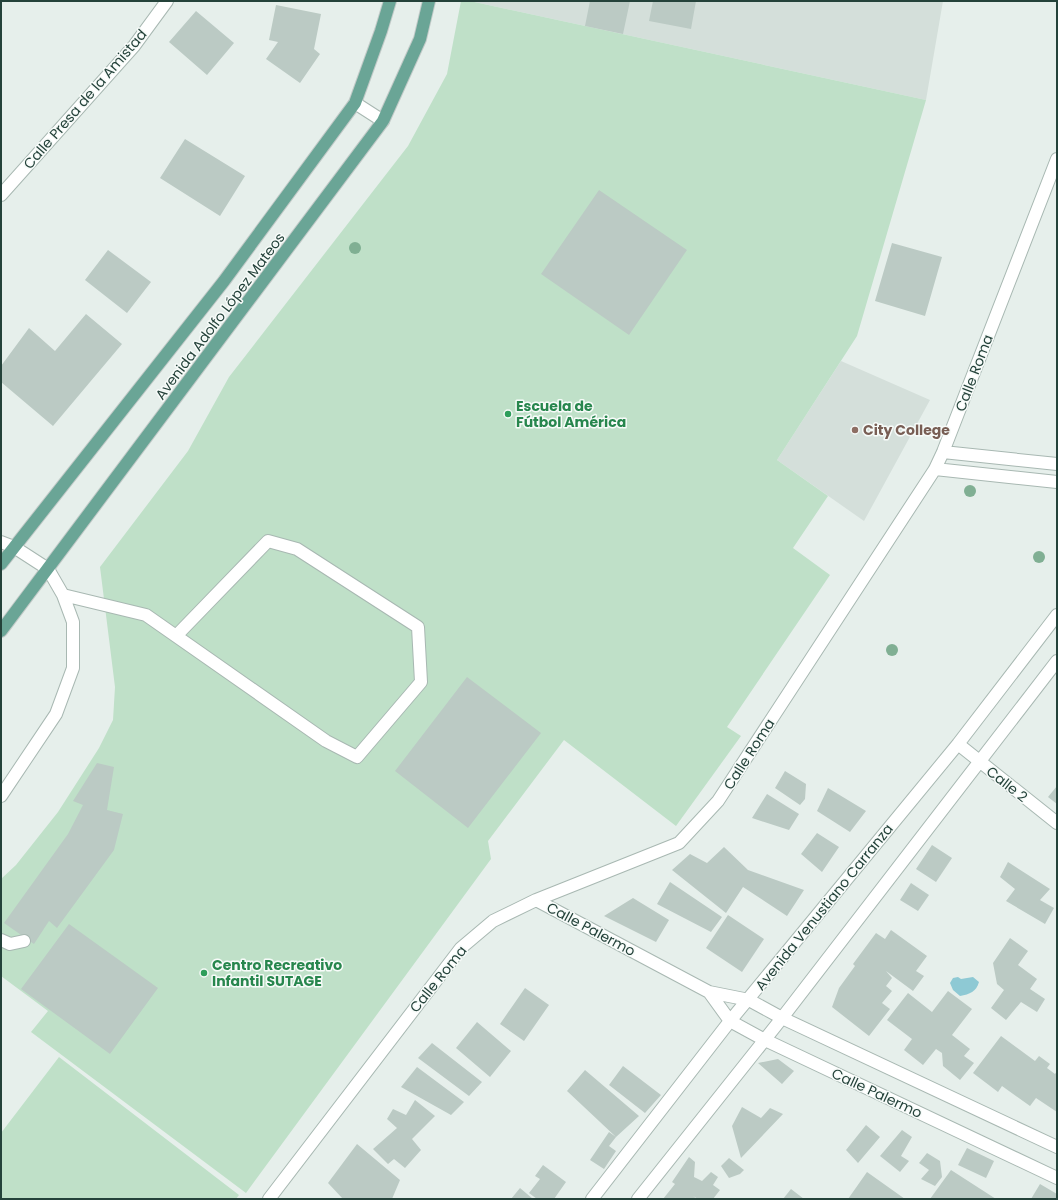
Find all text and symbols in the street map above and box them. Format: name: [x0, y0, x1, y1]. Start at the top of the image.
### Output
street label: Calle Presa de la Amistad: [19, 25, 151, 173]
street label: Avenida Adolfo López Mateos: [150, 228, 290, 404]
street label: Calle Roma: [950, 332, 998, 414]
place label: Escuela de Fútbol América: [516, 396, 626, 432]
marker: Escuela de Fútbol América: [503, 409, 513, 419]
place label: City College: [863, 420, 950, 440]
marker: City College: [850, 425, 860, 435]
street label: Calle Roma: [719, 715, 779, 793]
street label: Calle 2: [982, 761, 1032, 807]
street label: Avenida Venustiano Carranza: [750, 819, 898, 995]
street label: Calle Palermo: [543, 897, 639, 961]
street label: Calle Roma: [405, 941, 471, 1017]
place label: Centro Recreativo Infantil SUTAGE: [212, 955, 342, 991]
marker: Centro Recreativo Infantil SUTAGE: [199, 968, 209, 978]
street label: Calle Palermo: [828, 1063, 926, 1123]

